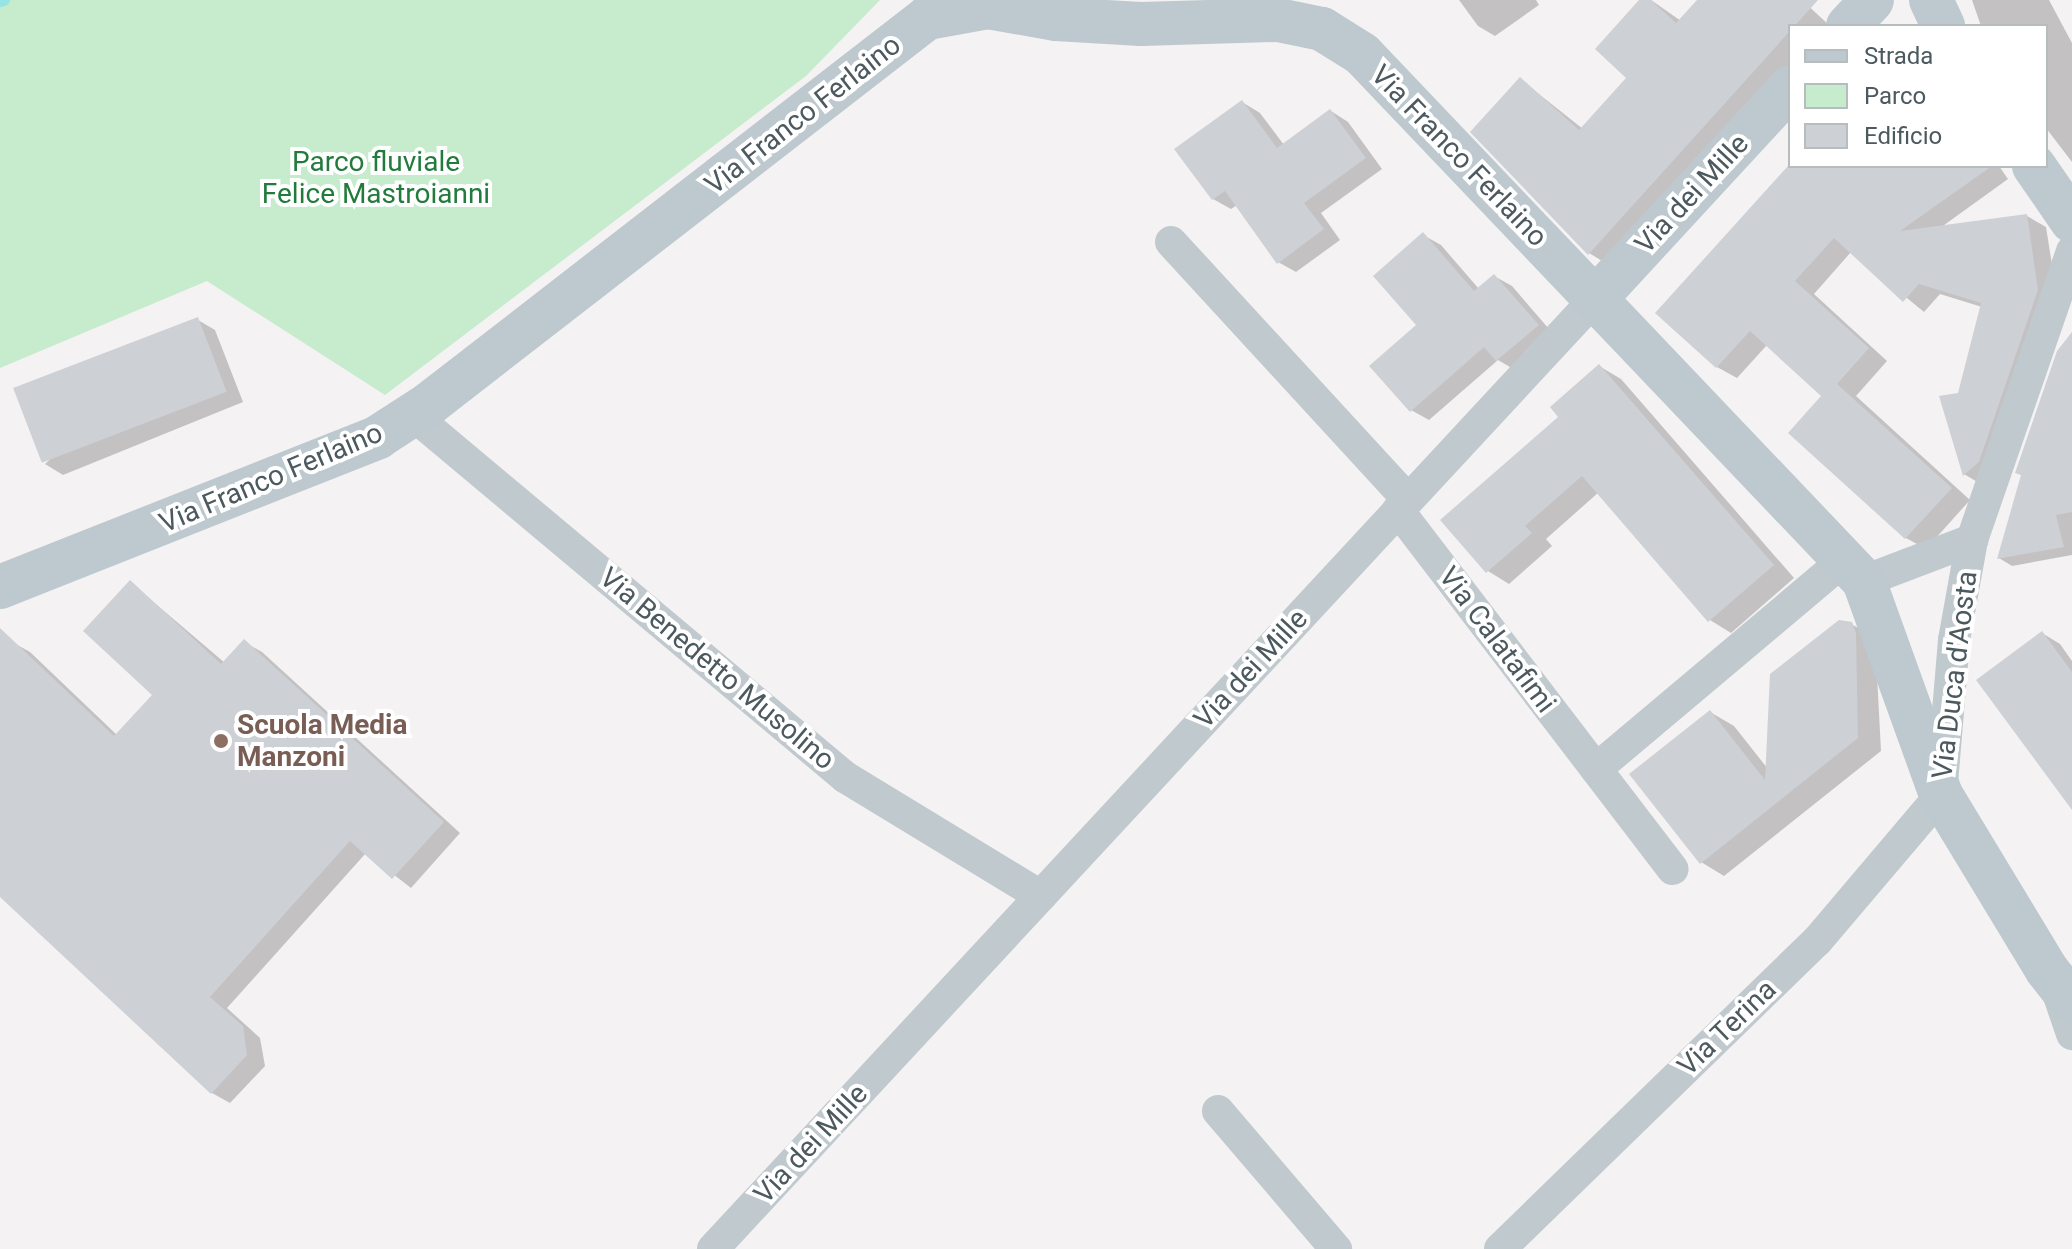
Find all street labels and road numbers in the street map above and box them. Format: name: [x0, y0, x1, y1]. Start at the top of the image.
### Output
street label: Via Franco Ferlaino: [699, 28, 907, 202]
street label: Via Franco Ferlaino: [1364, 58, 1554, 254]
street label: Via dei Mille: [1628, 127, 1756, 261]
street label: Via Franco Ferlaino: [154, 416, 388, 540]
street label: Via Benedetto Musolino: [593, 561, 841, 777]
street label: Via Calatafimi: [1431, 561, 1563, 719]
street label: Via Duca d'Aosta: [1926, 569, 1984, 781]
street label: Via dei Mille: [1187, 602, 1315, 736]
street label: Via Terina: [1671, 973, 1783, 1083]
street label: Via dei Mille: [747, 1077, 875, 1211]

